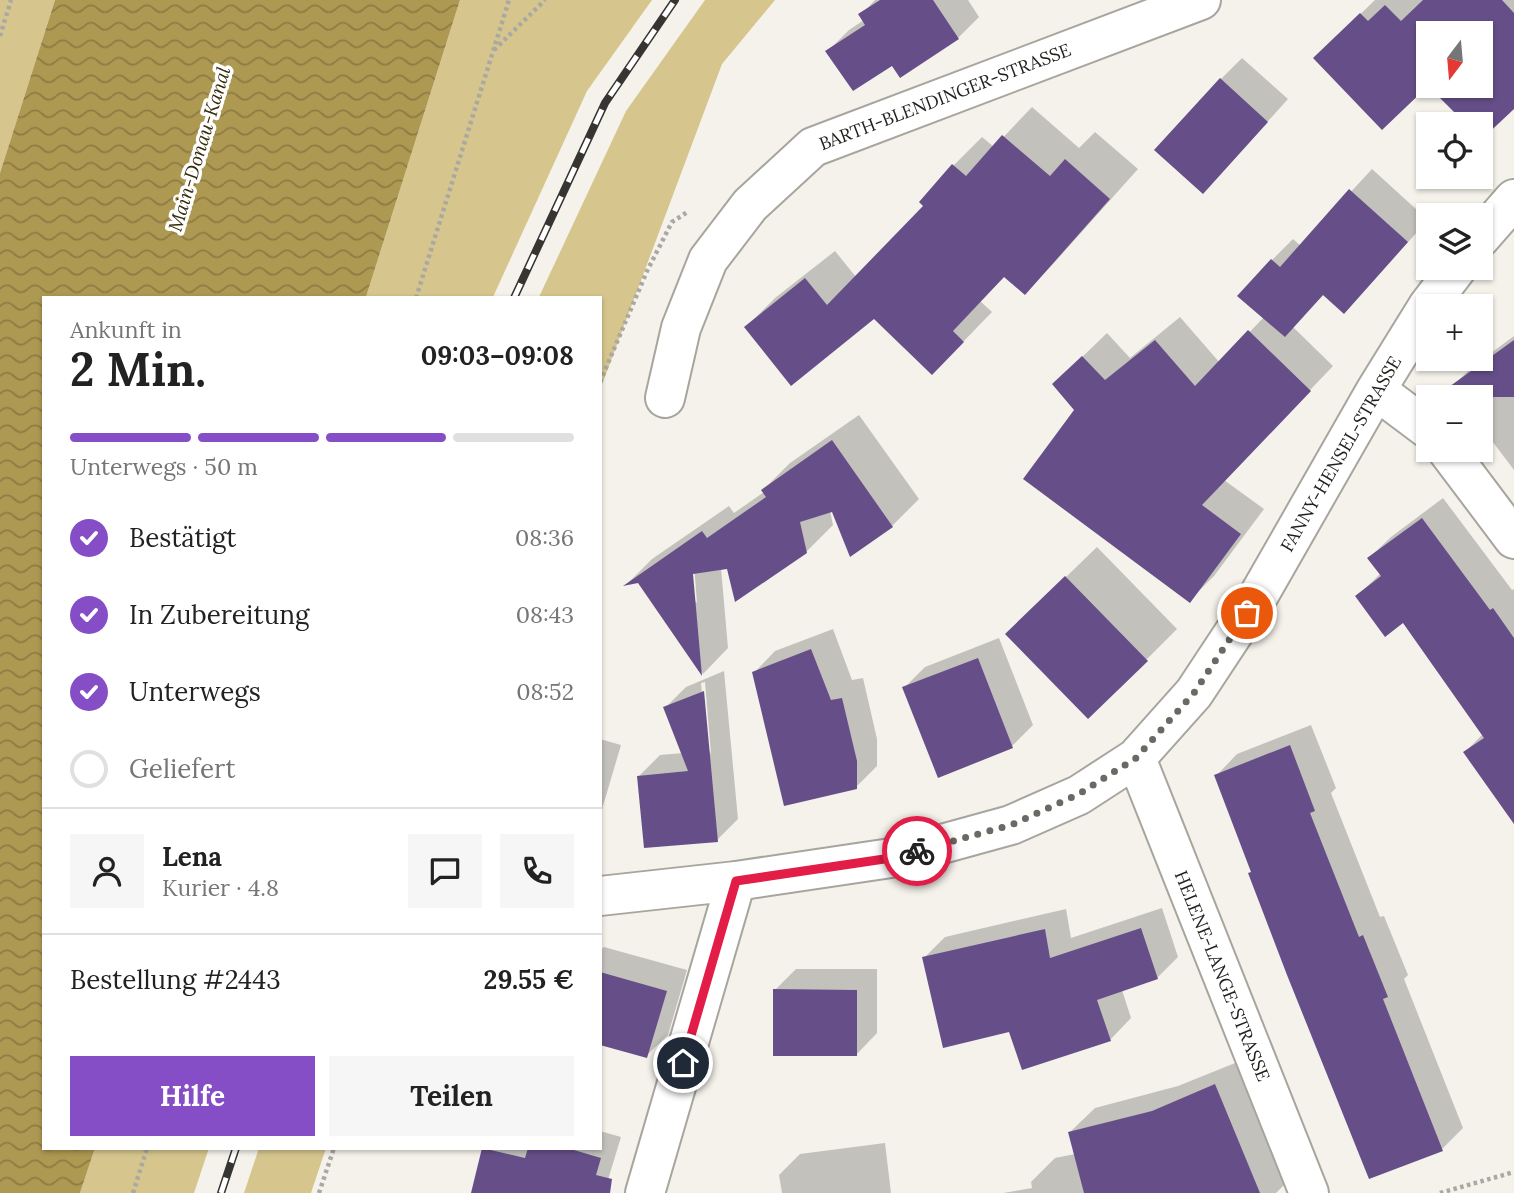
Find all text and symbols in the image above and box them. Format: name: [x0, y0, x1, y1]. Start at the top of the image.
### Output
north arrow: [1416, 21, 1493, 98]
map controls: [1416, 21, 1493, 462]
street label: BARTH-BLENDINGER-STRASSE: [816, 38, 1074, 155]
water label: Main-Donau-Kanal: [163, 63, 236, 234]
button: locate: [1416, 112, 1493, 189]
button: layers: [1416, 203, 1493, 280]
button: +: [1416, 294, 1493, 371]
text: Ankunft in: [70, 315, 182, 344]
text: 09:03–09:08: [421, 339, 574, 372]
text: 2 Min.: [70, 340, 206, 399]
street label: FANNY-HENSEL-STRASSE: [1275, 352, 1406, 556]
button: −: [1416, 385, 1493, 462]
text: Unterwegs · 50 m: [70, 452, 258, 481]
icon: check: [70, 519, 108, 557]
text: Bestätigt: [129, 521, 236, 554]
text: 08:36: [515, 523, 574, 552]
pin: [1217, 583, 1277, 643]
icon: bag: [1228, 594, 1266, 632]
icon: check: [70, 596, 108, 634]
text: In Zubereitung: [129, 598, 309, 631]
text: 08:43: [516, 600, 574, 629]
icon: check: [70, 673, 108, 711]
text: Unterwegs: [129, 675, 261, 708]
text: 08:52: [516, 677, 574, 706]
text: Geliefert: [129, 752, 236, 785]
courier: [882, 816, 952, 886]
icon: bike: [898, 832, 936, 870]
button: person: [70, 834, 144, 908]
button: chat: [408, 834, 482, 908]
button: phone: [500, 834, 574, 908]
text: Lena: [162, 840, 222, 873]
street label: HELENE-LANGE-STRASSE: [1170, 867, 1275, 1085]
text: Kurier · 4.8: [162, 873, 279, 902]
text: Bestellung #2443: [70, 963, 281, 996]
text: 29.55 €: [484, 963, 574, 996]
pin: [653, 1033, 713, 1093]
icon: home: [664, 1044, 702, 1082]
button: Hilfe: [70, 1056, 315, 1136]
button: Teilen: [329, 1056, 574, 1136]

